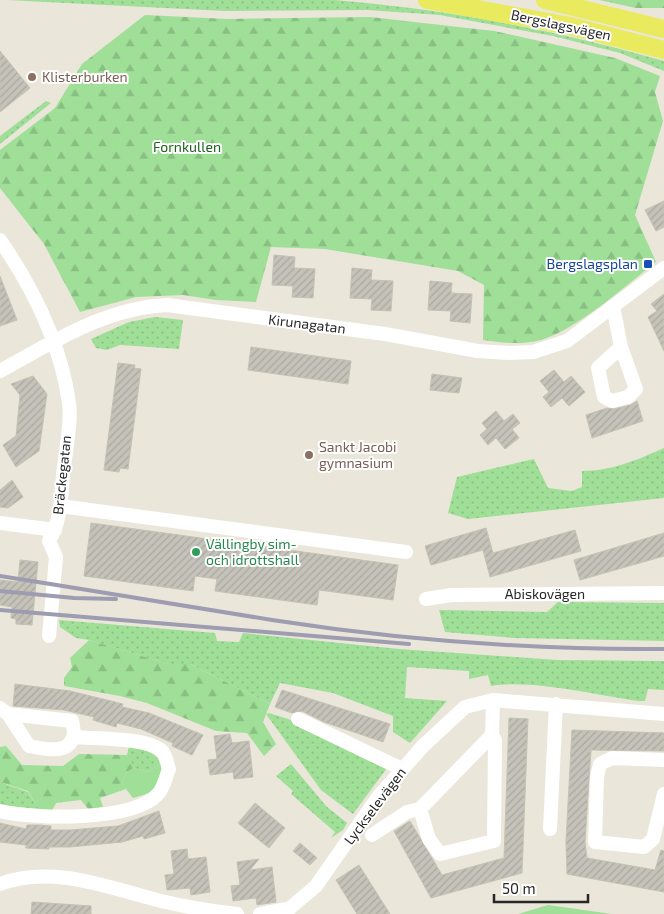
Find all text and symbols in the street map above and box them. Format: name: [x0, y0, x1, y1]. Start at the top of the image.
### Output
street label: Bergslagsvägen: [510, 6, 613, 43]
place label: Klisterburken: [42, 68, 128, 85]
marker: Klisterburken: [26, 71, 38, 83]
park label: Fornkullen: [153, 138, 221, 155]
place label: Bergslagsplan: [546, 255, 638, 272]
marker: Bergslagsplan: [642, 258, 654, 270]
street label: Kirunagatan: [267, 310, 347, 337]
street label: Bräckegatan: [49, 434, 74, 516]
place label: Sankt Jacobi gymnasium: [319, 438, 397, 471]
marker: Sankt Jacobi gymnasium: [303, 449, 315, 461]
place label: Vällingby sim- och idrottshall: [206, 535, 300, 568]
marker: Vällingby sim- och idrottshall: [190, 546, 202, 558]
street label: Abiskovägen: [505, 585, 585, 602]
street label: Lyckselevägen: [340, 764, 409, 848]
scale bar: [494, 872, 588, 904]
text: 50 m: [502, 879, 536, 897]

